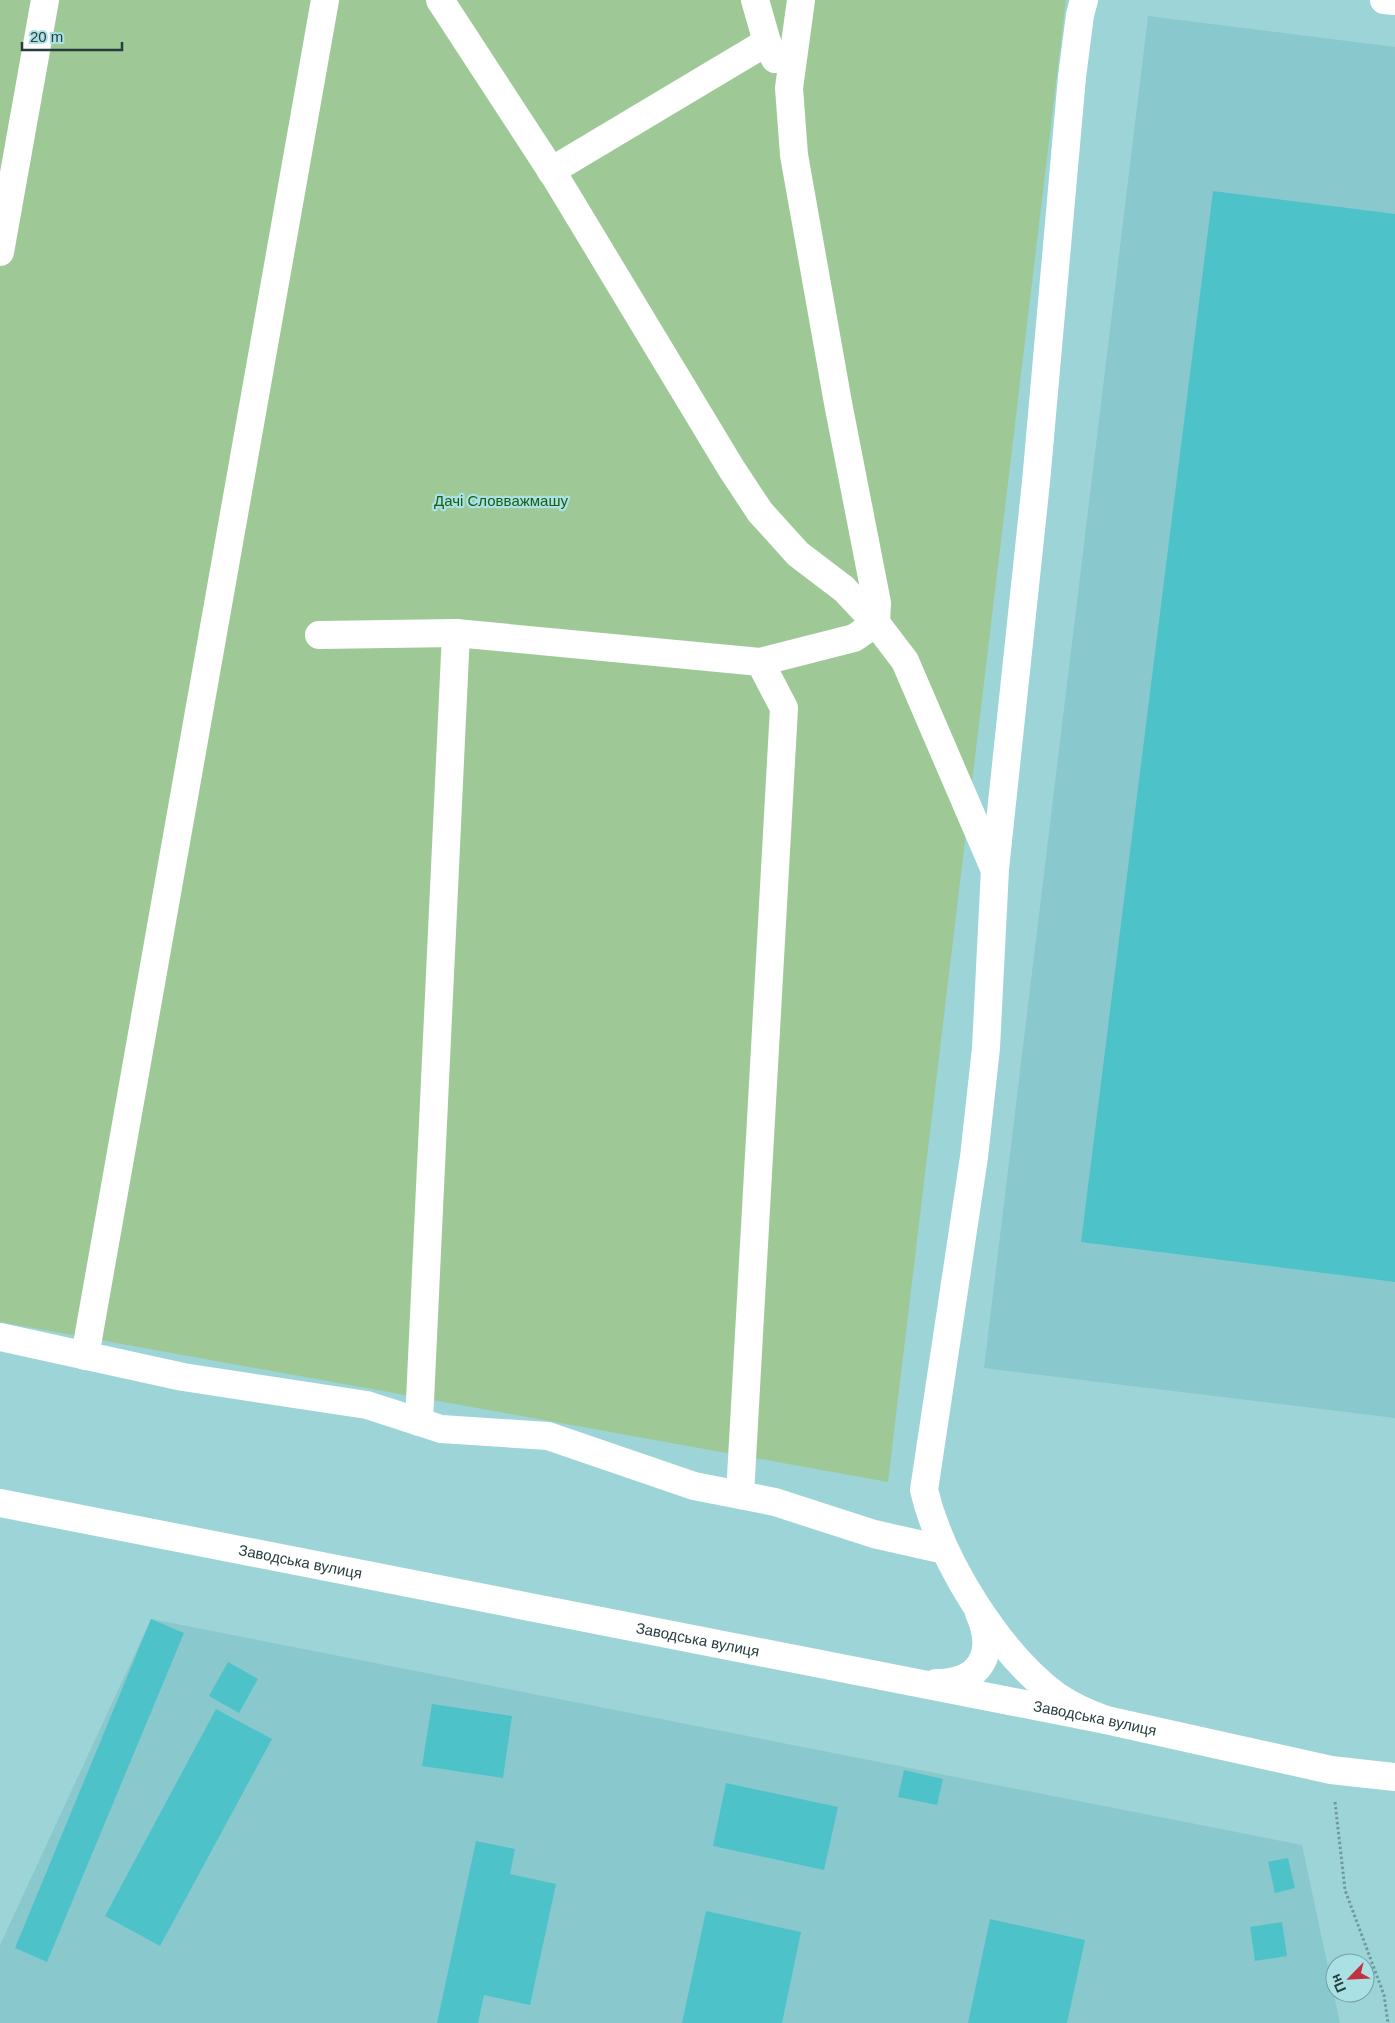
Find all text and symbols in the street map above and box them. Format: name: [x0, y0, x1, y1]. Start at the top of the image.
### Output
scale bar: [22, 20, 122, 52]
text: 20 m: [30, 28, 63, 45]
park label: Дачі Словважмашу: [434, 492, 568, 509]
street label: Заводська вулиця: [237, 1541, 364, 1582]
street label: Заводська вулиця: [635, 1619, 761, 1660]
street label: Заводська вулиця: [1032, 1697, 1158, 1739]
north arrow: [1325, 1953, 1375, 2003]
text: Пн: [1327, 1972, 1349, 1995]

